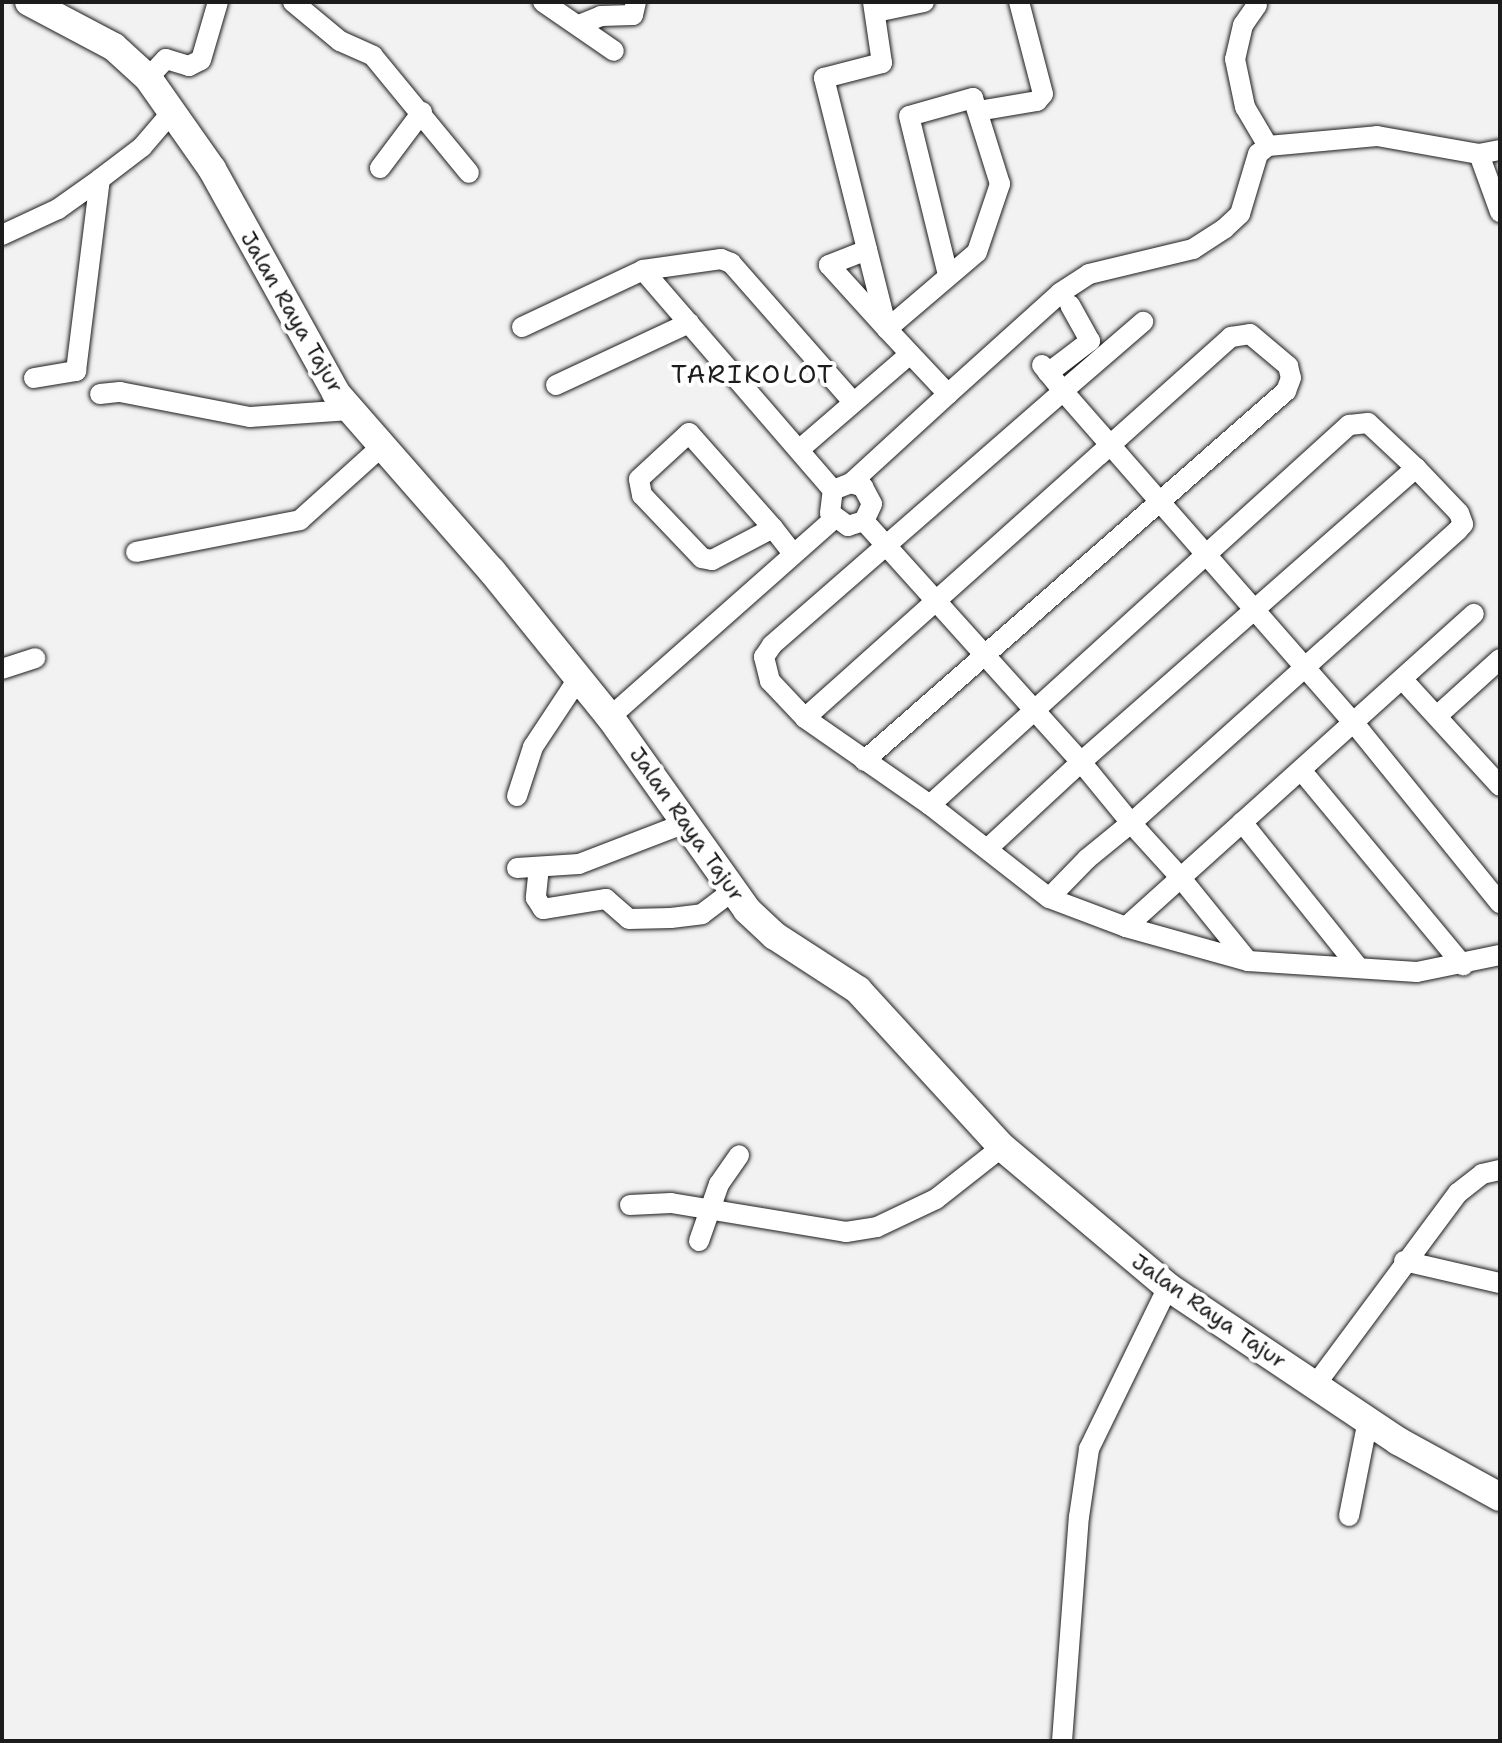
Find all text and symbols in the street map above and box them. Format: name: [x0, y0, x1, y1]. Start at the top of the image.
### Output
street label: Jalan Raya Tajur: [235, 226, 349, 398]
district label: TARIKOLOT: [671, 358, 835, 390]
street label: Jalan Raya Tajur: [624, 742, 750, 906]
street label: Jalan Raya Tajur: [1127, 1248, 1291, 1374]

